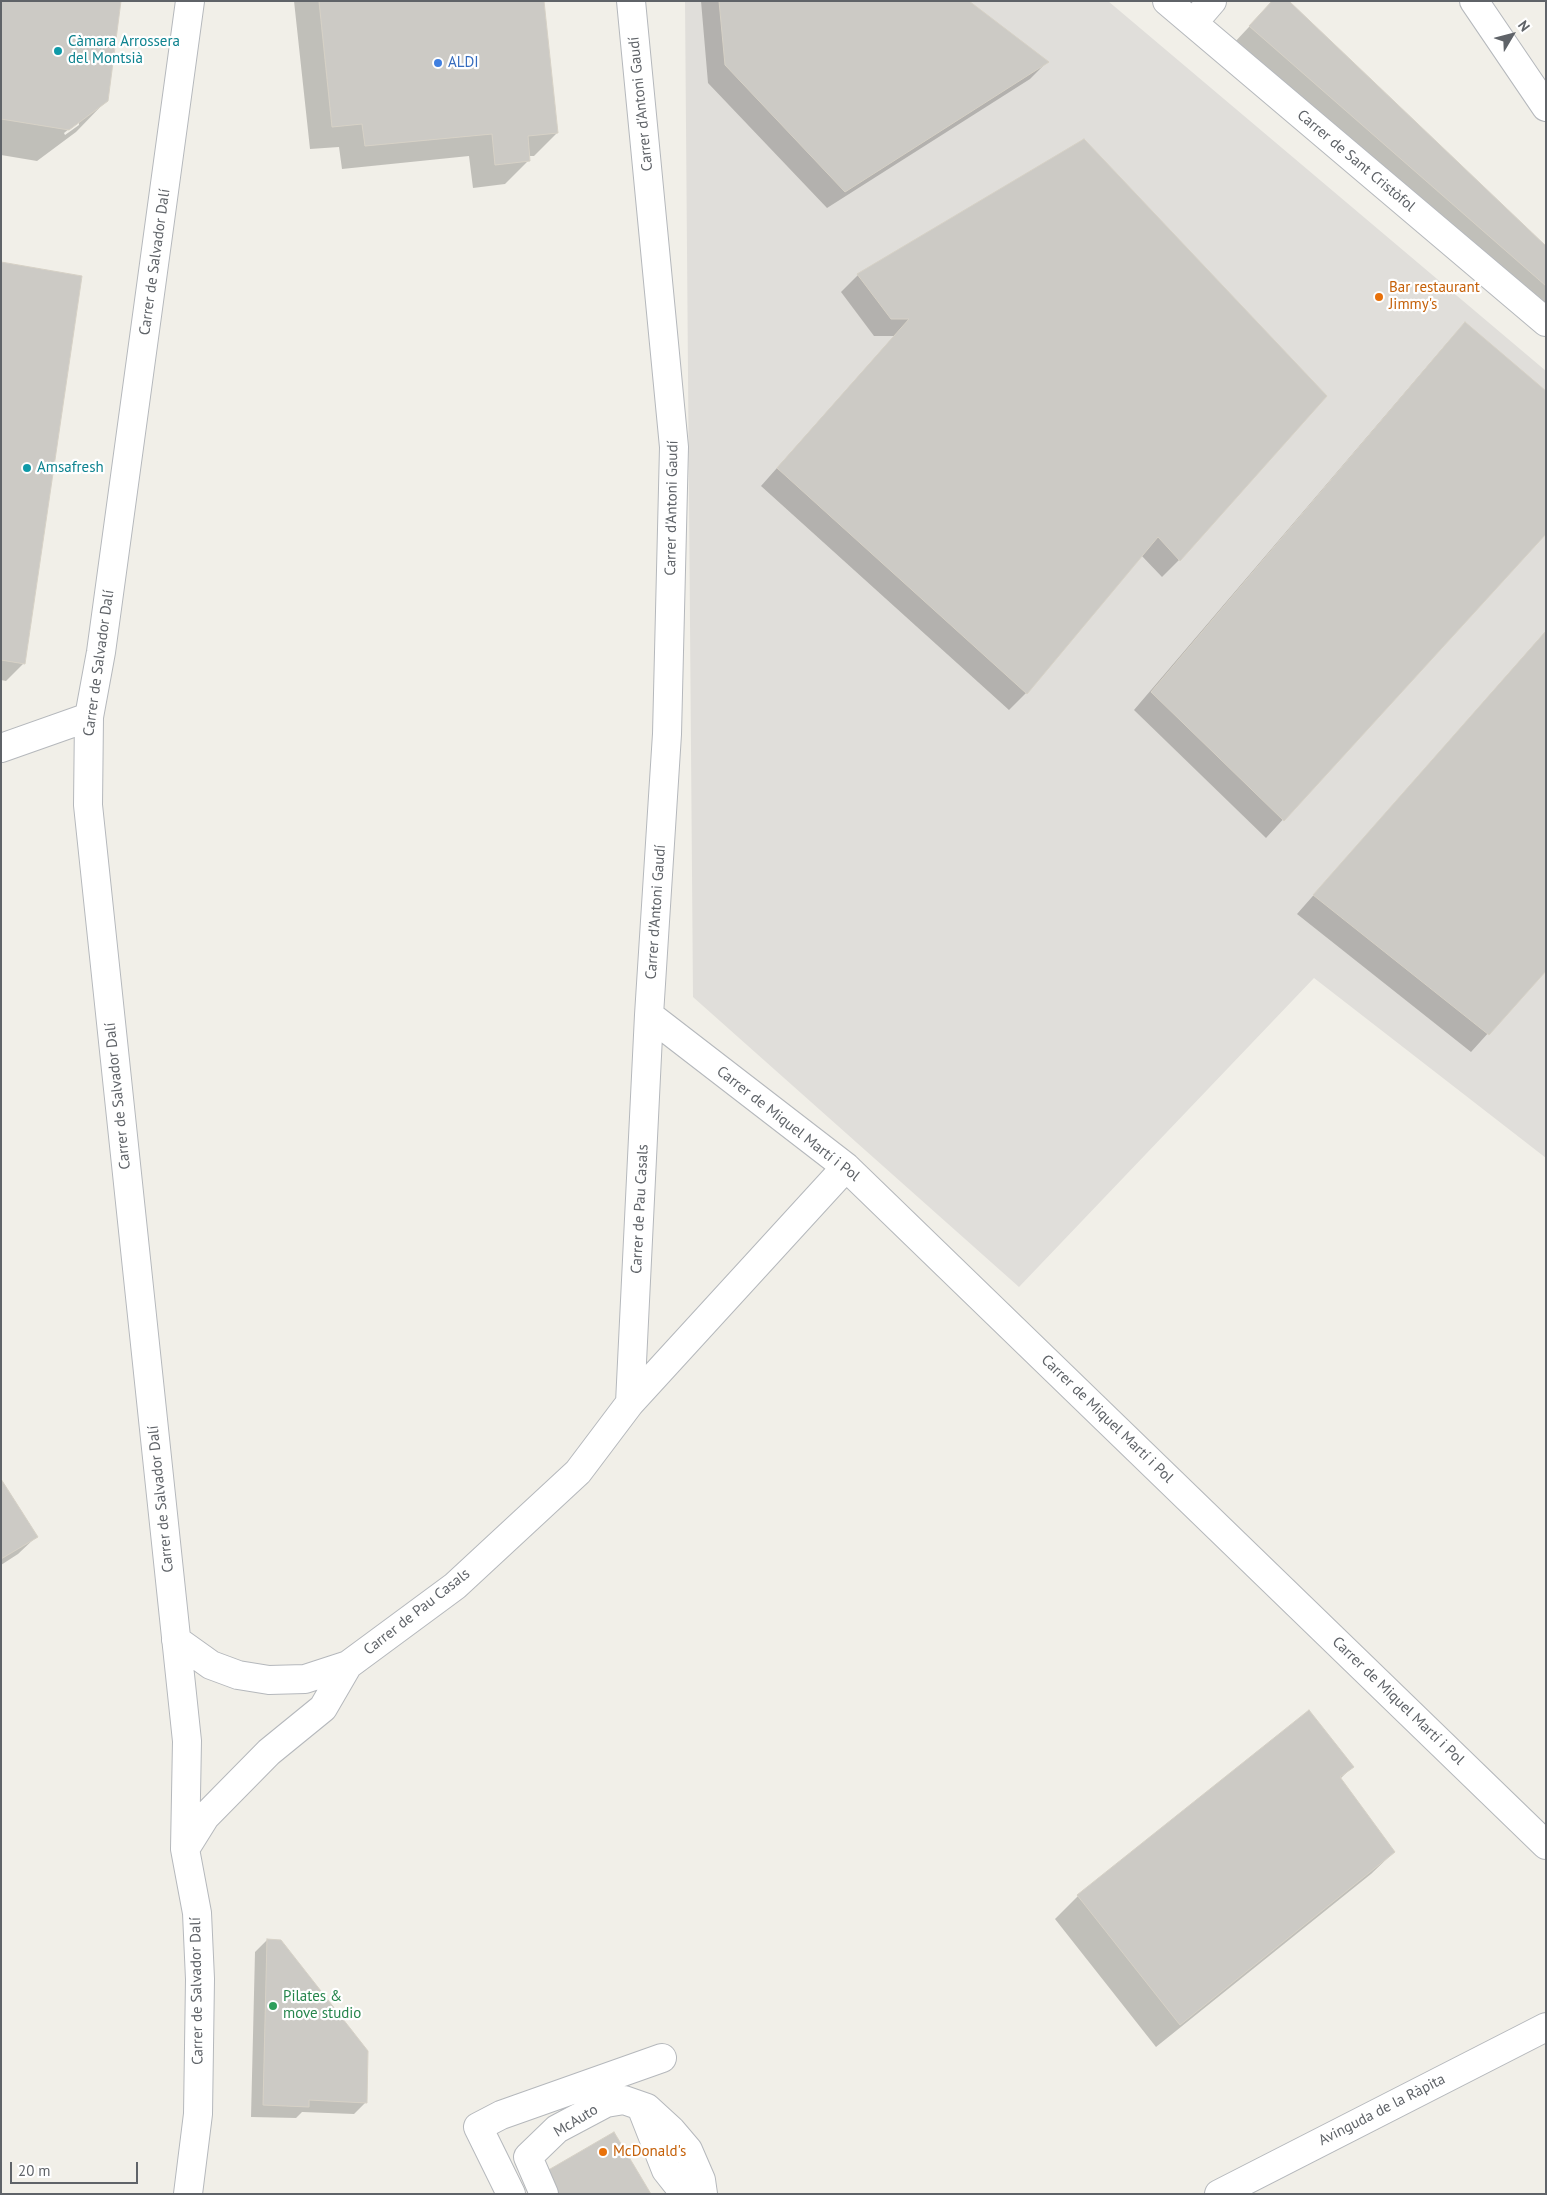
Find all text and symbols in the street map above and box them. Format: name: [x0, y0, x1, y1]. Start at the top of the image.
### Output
north arrow: [1487, 10, 1537, 60]
text: N: [1514, 17, 1534, 35]
place label: Càmara Arrossera del Montsià: [68, 33, 180, 68]
street label: Carrer d'Antoni Gaudí: [625, 36, 657, 172]
marker: Càmara Arrossera del Montsià: [52, 45, 64, 57]
place label: ALDI: [448, 54, 479, 72]
marker: ALDI: [432, 57, 444, 69]
street label: Carrer de Sant Cristòfol: [1293, 106, 1419, 216]
street label: Carrer de Salvador Dalí: [136, 188, 174, 336]
place label: Bar restaurant Jimmy's: [1389, 279, 1480, 314]
marker: Bar restaurant Jimmy's: [1373, 291, 1385, 303]
street label: Carrer d'Antoni Gaudí: [662, 440, 682, 576]
place label: Amsafresh: [37, 459, 104, 477]
marker: Amsafresh: [21, 462, 33, 474]
street label: Carrer de Salvador Dalí: [80, 589, 118, 737]
street label: Carrer d'Antoni Gaudí: [642, 844, 670, 980]
street label: Carrer de Salvador Dalí: [101, 1022, 135, 1170]
street label: Carrer de Miquel Martí i Pol: [713, 1063, 863, 1185]
street label: Carrer de Pau Casals: [628, 1144, 652, 1274]
street label: Carrer de Miquel Martí i Pol: [1037, 1351, 1177, 1487]
street label: Carrer de Salvador Dalí: [144, 1425, 178, 1573]
street label: Carrer de Pau Casals: [360, 1565, 474, 1659]
street label: Carrer de Miquel Martí i Pol: [1328, 1633, 1468, 1769]
street label: Carrer de Salvador Dalí: [187, 1917, 207, 2065]
place label: Pilates & move studio: [283, 1988, 361, 2023]
marker: Pilates & move studio: [267, 2000, 279, 2012]
street label: Avinguda de la Ràpita: [1316, 2070, 1448, 2150]
street label: McAuto: [551, 2101, 601, 2141]
place label: McDonald's: [613, 2143, 686, 2161]
marker: McDonald's: [597, 2146, 609, 2158]
scale bar: [12, 2152, 140, 2184]
text: 20 m: [18, 2161, 51, 2180]

